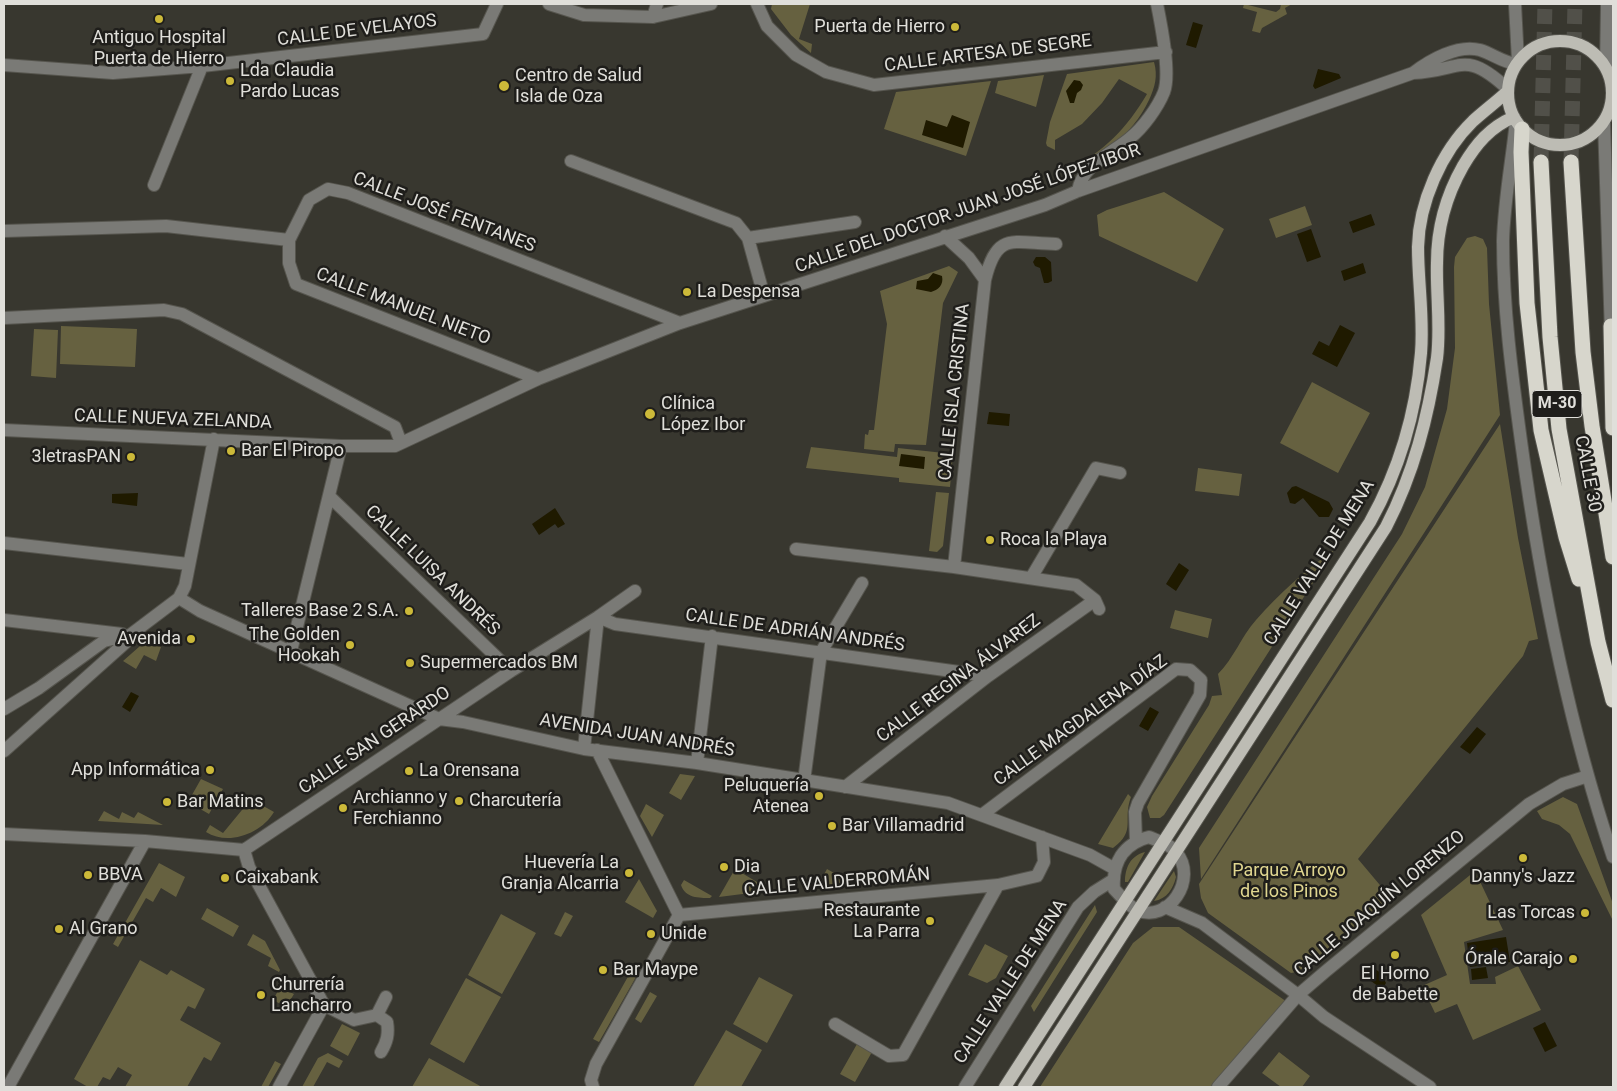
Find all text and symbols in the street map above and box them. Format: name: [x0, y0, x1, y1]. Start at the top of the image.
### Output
street label: CALLE DE VELAYOS: [276, 11, 438, 51]
marker: Antiguo Hospital Puerta de Hierro: [153, 13, 165, 25]
place label: Puerta de Hierro: [814, 16, 945, 38]
marker: Puerta de Hierro: [949, 21, 961, 33]
place label: Antiguo Hospital Puerta de Hierro: [92, 27, 226, 70]
street label: CALLE ARTESA DE SEGRE: [883, 31, 1093, 77]
place label: Lda Claudia Pardo Lucas: [240, 60, 340, 102]
place label: Centro de Salud Isla de Oza: [515, 65, 642, 108]
marker: Lda Claudia Pardo Lucas: [224, 75, 236, 87]
marker: Centro de Salud Isla de Oza: [497, 79, 511, 93]
street label: CALLE DEL DOCTOR JUAN JOSÉ LÓPEZ IBOR: [792, 140, 1144, 278]
street label: CALLE JOSÉ FENTANES: [350, 168, 538, 258]
street label: CALLE MANUEL NIETO: [313, 264, 493, 350]
place label: La Despensa: [697, 281, 800, 303]
marker: La Despensa: [681, 286, 693, 298]
street label: CALLE ISLA CRISTINA: [935, 302, 975, 482]
road number: M-30: [1532, 390, 1582, 418]
place label: Clínica López Ibor: [661, 393, 745, 436]
street label: CALLE NUEVA ZELANDA: [74, 406, 272, 434]
marker: Clínica López Ibor: [643, 407, 657, 421]
street label: CALLE 30: [1569, 434, 1605, 514]
place label: Bar El Piropo: [241, 440, 344, 462]
marker: Bar El Piropo: [225, 445, 237, 457]
place label: 3letrasPAN: [32, 446, 121, 468]
marker: 3letrasPAN: [125, 451, 137, 463]
street label: CALLE VALLE DE MENA: [1260, 476, 1380, 650]
street label: CALLE LUISA ANDRÉS: [360, 501, 504, 641]
place label: Roca la Playa: [1000, 529, 1107, 551]
marker: Roca la Playa: [984, 534, 996, 546]
place label: Talleres Base 2 S.A.: [241, 600, 399, 622]
marker: Talleres Base 2 S.A.: [403, 605, 415, 617]
street label: CALLE DE ADRIÁN ANDRÉS: [684, 605, 906, 657]
street label: CALLE REGINA ÁLVAREZ: [873, 610, 1045, 748]
place label: The Golden Hookah: [249, 624, 340, 666]
place label: Avenida: [117, 628, 181, 650]
marker: Avenida: [185, 633, 197, 645]
marker: The Golden Hookah: [344, 639, 356, 651]
street label: CALLE MAGDALENA DÍAZ: [990, 651, 1172, 791]
place label: Supermercados BM: [420, 652, 578, 674]
marker: Supermercados BM: [404, 657, 416, 669]
street label: CALLE SAN GERARDO: [295, 682, 455, 800]
street label: AVENIDA JUAN ANDRÉS: [538, 710, 736, 762]
place label: App Informática: [71, 759, 200, 781]
place label: La Orensana: [419, 760, 520, 782]
marker: App Informática: [204, 764, 216, 776]
marker: La Orensana: [403, 765, 415, 777]
place label: Peluquería Atenea: [724, 775, 809, 818]
place label: Archianno y Ferchianno: [353, 787, 447, 830]
place label: Charcutería: [469, 790, 561, 812]
marker: Peluquería Atenea: [813, 790, 825, 802]
place label: Bar Matins: [177, 791, 264, 813]
marker: Charcutería: [453, 795, 465, 807]
marker: Bar Matins: [161, 796, 173, 808]
marker: Archianno y Ferchianno: [337, 802, 349, 814]
place label: Bar Villamadrid: [842, 815, 964, 837]
marker: Bar Villamadrid: [826, 820, 838, 832]
street label: CALLE JOAQUÍN LORENZO: [1290, 826, 1470, 982]
place label: Huevería La Granja Alcarria: [501, 852, 619, 894]
marker: Danny's Jazz: [1517, 852, 1529, 864]
place label: Dia: [734, 856, 760, 878]
park label: Parque Arroyo de los Pinos: [1232, 860, 1346, 902]
marker: Dia: [718, 861, 730, 873]
place label: BBVA: [98, 864, 143, 886]
street label: CALLE VALDERROMÁN: [743, 864, 931, 902]
place label: Danny's Jazz: [1471, 866, 1575, 888]
place label: Caixabank: [235, 867, 319, 889]
marker: Huevería La Granja Alcarria: [623, 867, 635, 879]
marker: BBVA: [82, 869, 94, 881]
marker: Caixabank: [219, 872, 231, 884]
street label: CALLE VALLE DE MENA: [950, 896, 1072, 1068]
place label: Restaurante La Parra: [824, 900, 920, 942]
place label: Las Torcas: [1487, 902, 1575, 924]
marker: Las Torcas: [1579, 907, 1591, 919]
marker: Restaurante La Parra: [924, 915, 936, 927]
place label: Al Grano: [69, 918, 138, 940]
marker: Al Grano: [53, 923, 65, 935]
place label: Unide: [661, 923, 707, 945]
marker: Unide: [645, 928, 657, 940]
place label: Órale Carajo: [1465, 948, 1563, 970]
marker: El Horno de Babette: [1389, 949, 1401, 961]
marker: Órale Carajo: [1567, 953, 1579, 965]
place label: Bar Maype: [613, 959, 698, 981]
place label: El Horno de Babette: [1352, 963, 1438, 1006]
marker: Bar Maype: [597, 964, 609, 976]
place label: Churrería Lancharro: [271, 974, 352, 1016]
marker: Churrería Lancharro: [255, 989, 267, 1001]

